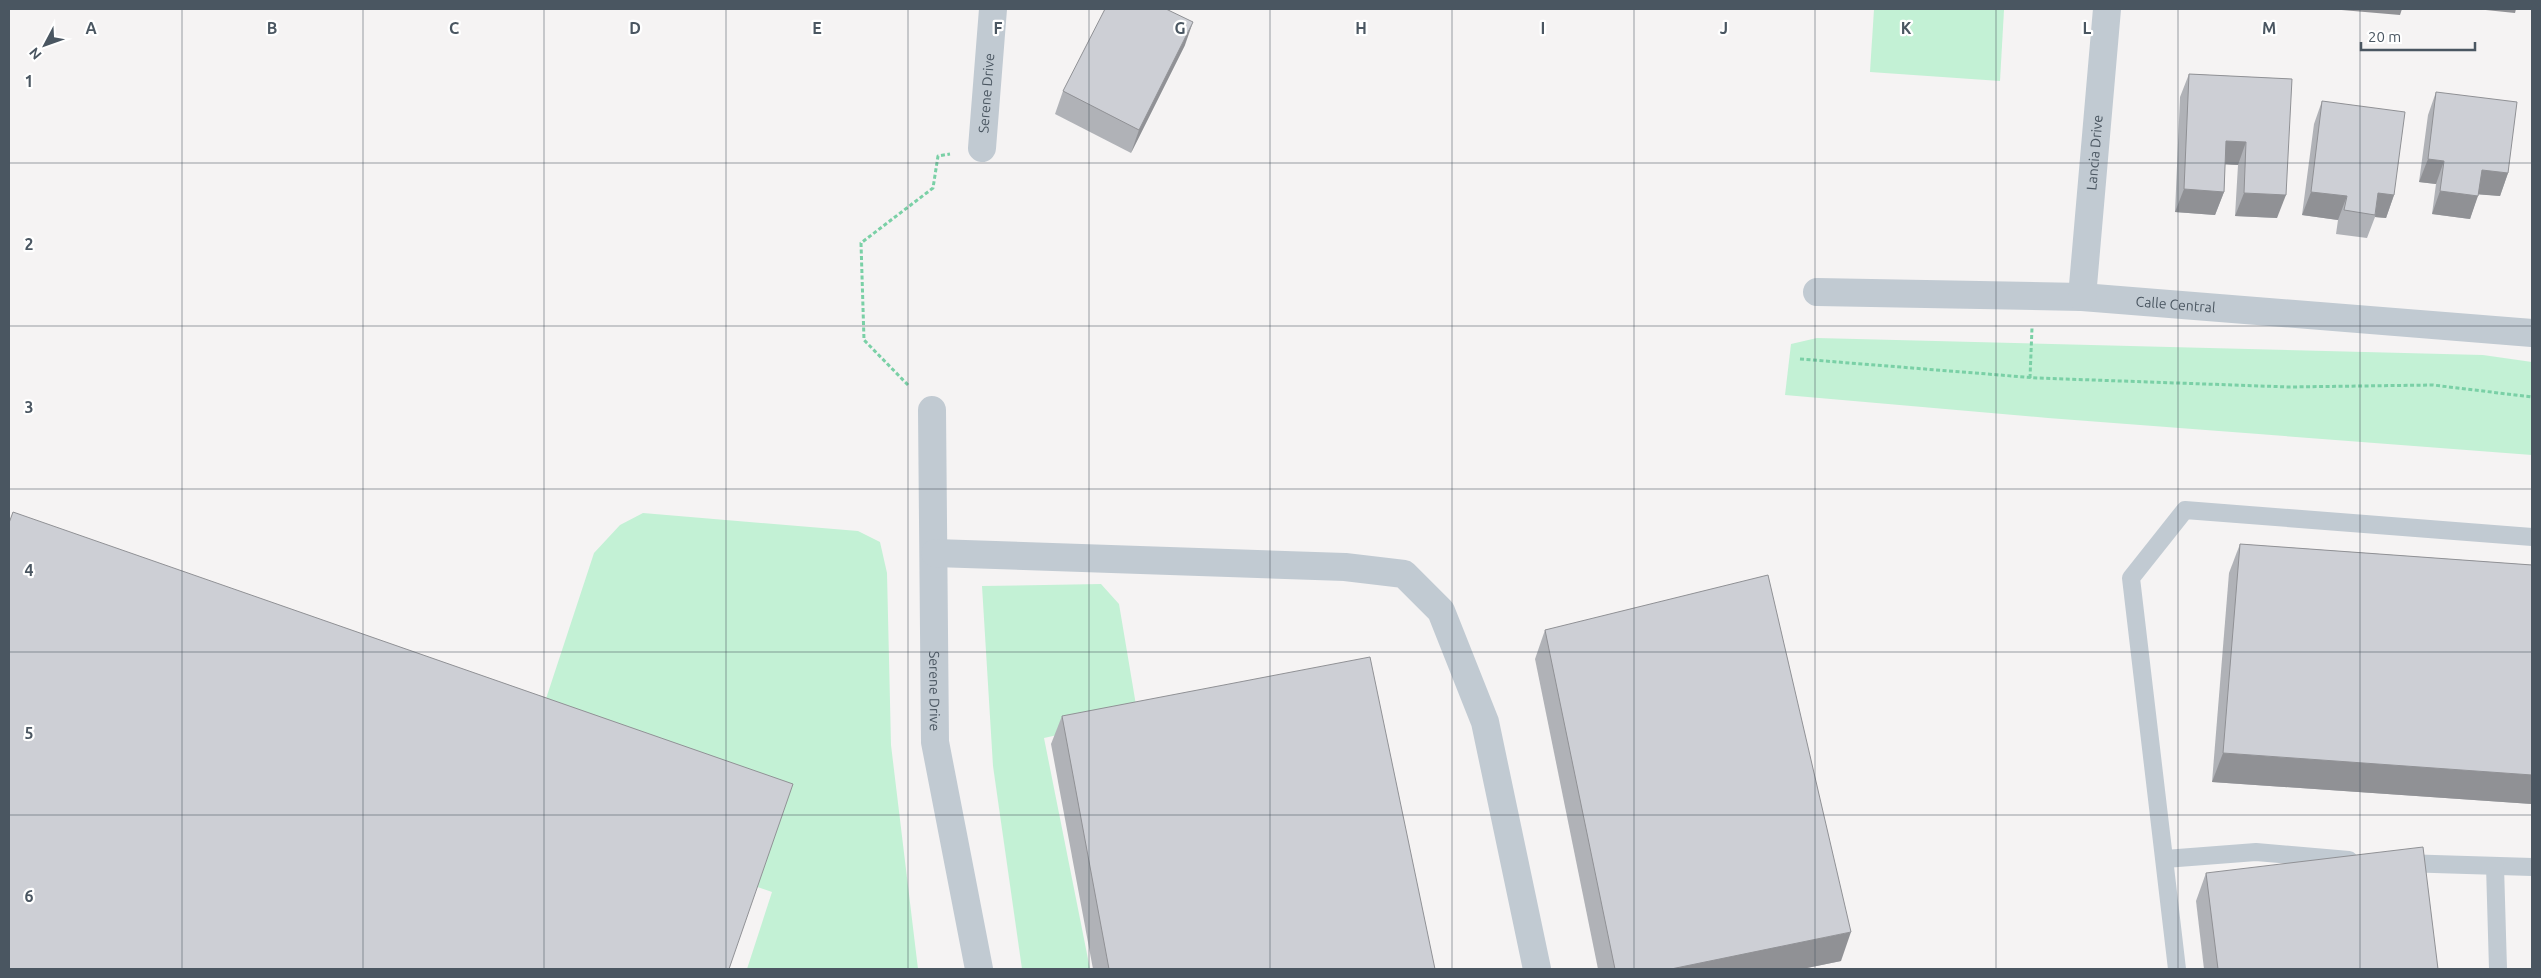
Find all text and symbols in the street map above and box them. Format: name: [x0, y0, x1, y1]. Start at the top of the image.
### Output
text: A: [85, 19, 97, 37]
text: B: [267, 19, 277, 37]
text: C: [449, 19, 459, 37]
text: D: [629, 19, 641, 37]
text: E: [812, 19, 822, 37]
text: F: [994, 19, 1003, 37]
text: G: [1174, 19, 1186, 37]
text: H: [1355, 19, 1367, 37]
text: I: [1541, 19, 1545, 37]
text: J: [1720, 19, 1728, 37]
text: K: [1901, 19, 1912, 37]
text: L: [2083, 19, 2092, 37]
text: M: [2262, 19, 2276, 37]
north arrow: [20, 20, 70, 70]
scale bar: [2361, 20, 2475, 52]
text: 20 m: [2368, 28, 2401, 45]
text: N: [26, 44, 45, 63]
street label: Serene Drive: [975, 53, 997, 134]
text: 1: [24, 72, 34, 90]
street label: Lancia Drive: [2083, 114, 2106, 191]
text: 2: [24, 235, 34, 253]
street label: Calle Central: [2135, 293, 2217, 316]
text: 3: [24, 398, 34, 416]
text: 4: [24, 561, 34, 579]
street label: Serene Drive: [926, 651, 943, 731]
text: 5: [24, 724, 34, 742]
text: 6: [24, 887, 34, 905]

